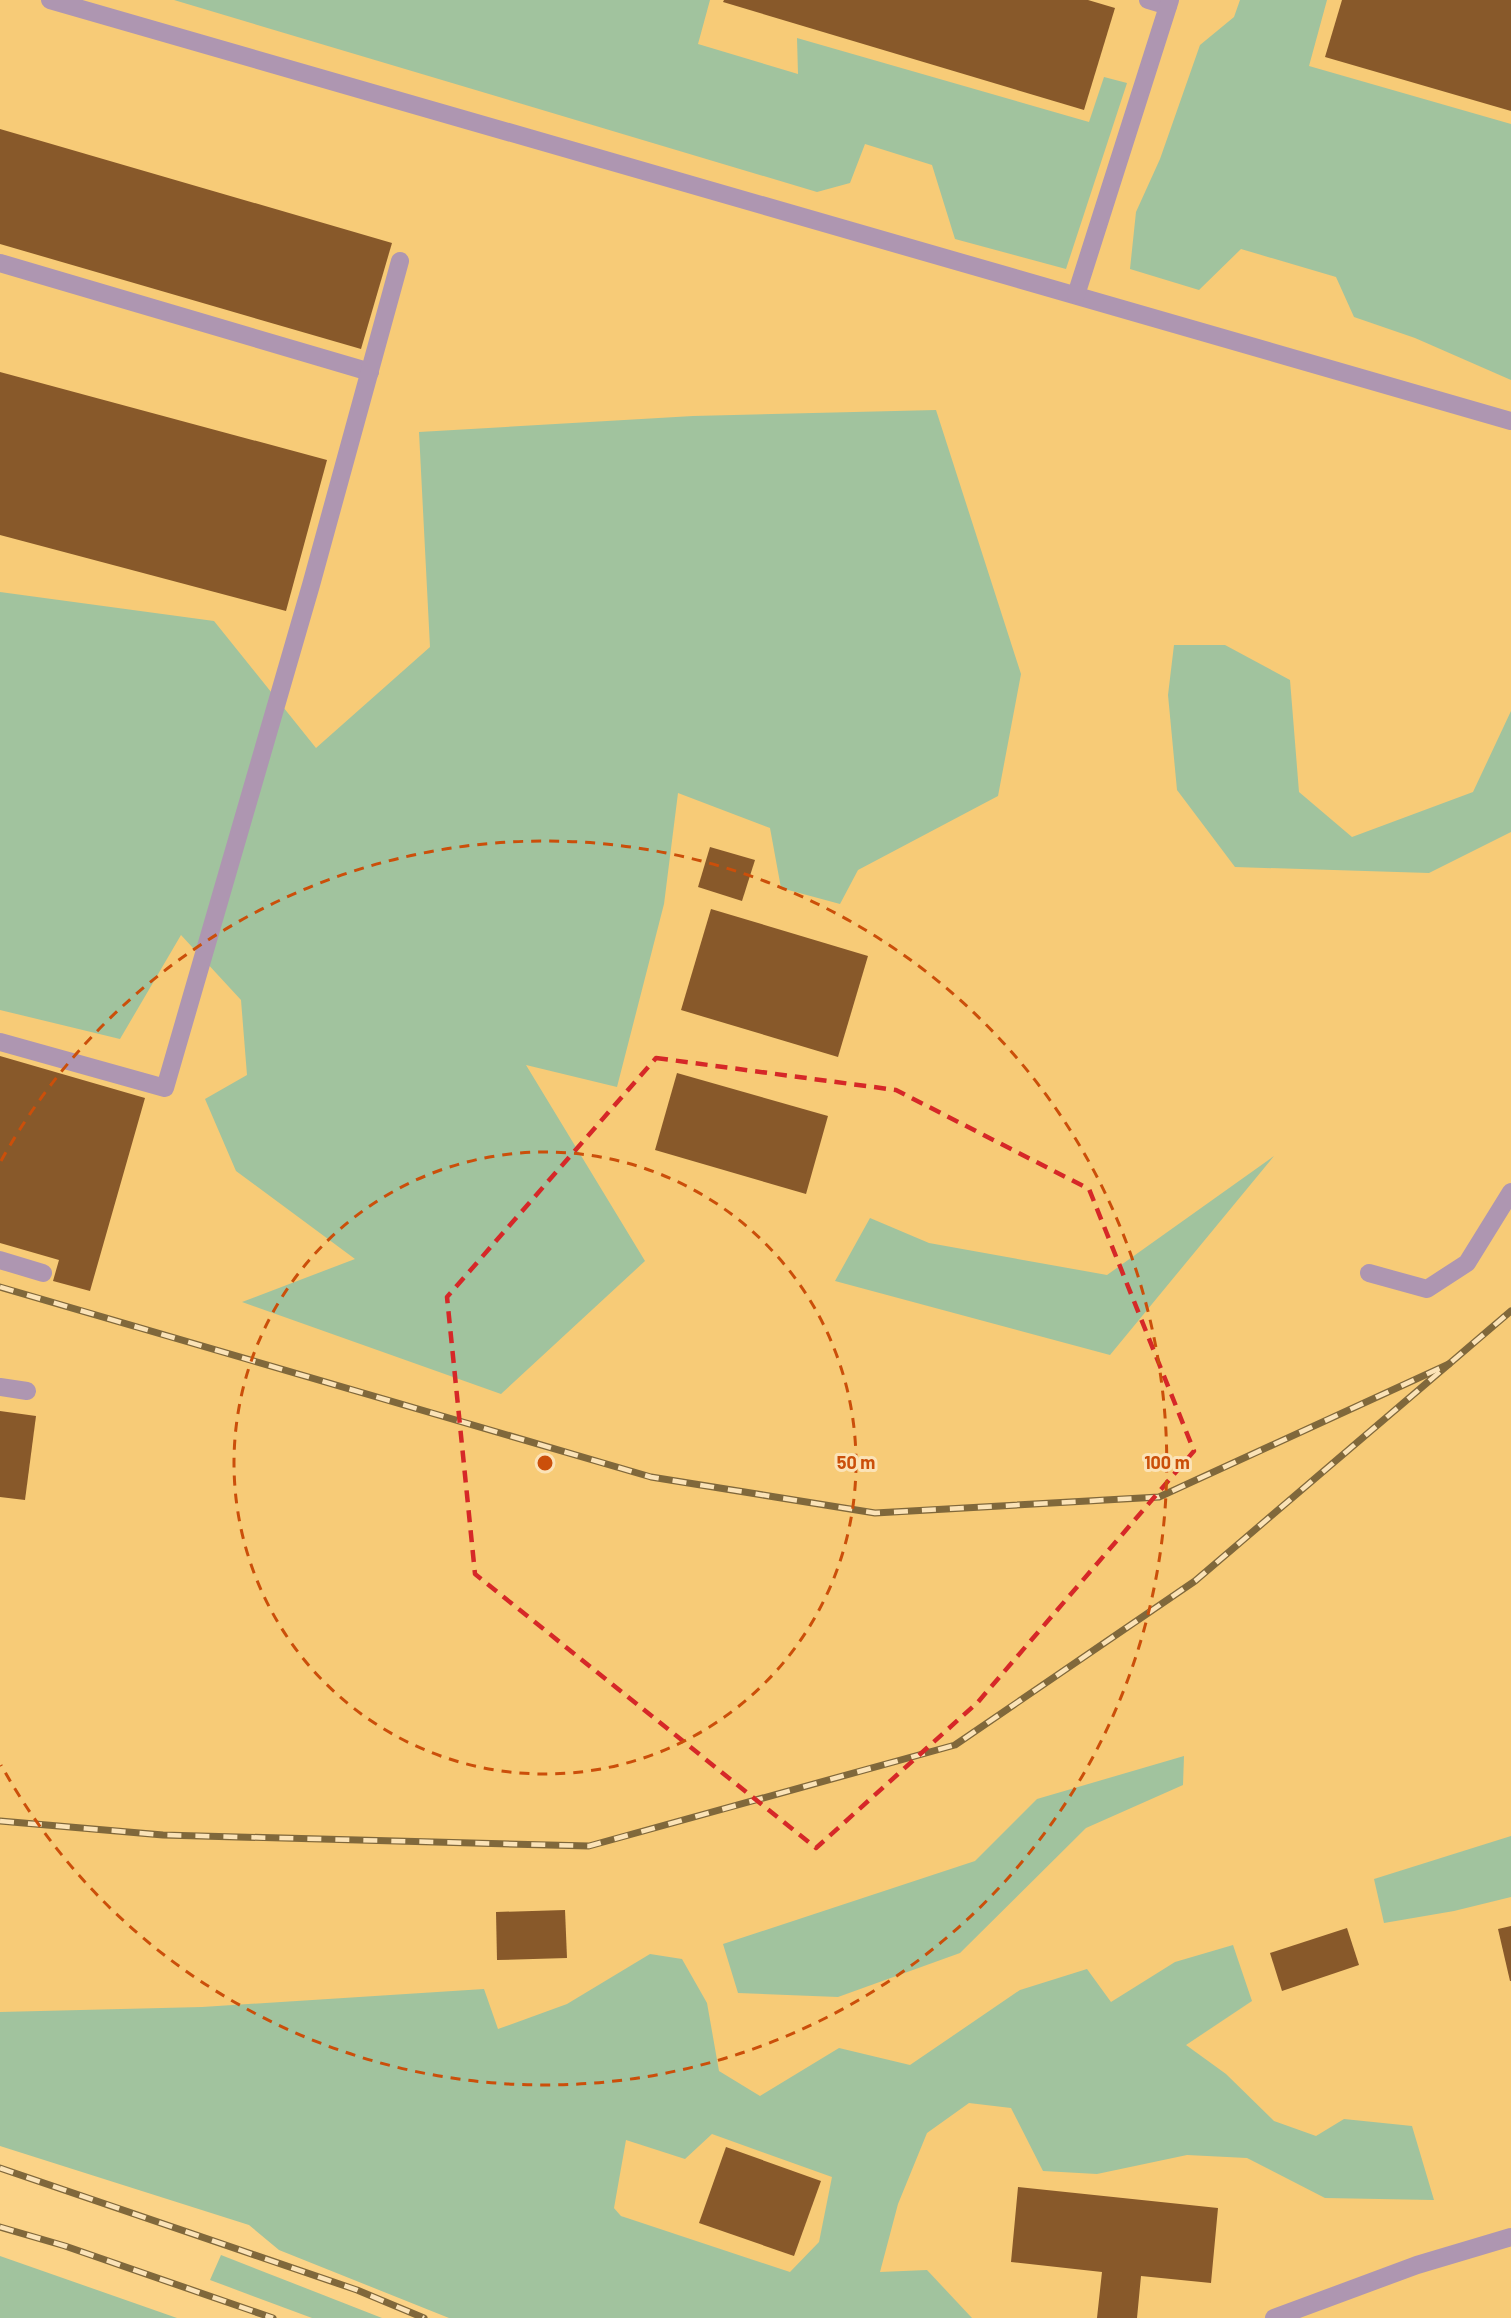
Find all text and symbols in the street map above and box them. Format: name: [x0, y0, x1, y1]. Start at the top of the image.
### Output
text: 50 m: [837, 1451, 875, 1473]
text: 100 m: [1144, 1451, 1190, 1473]
centre of rings: [535, 1453, 555, 1473]

